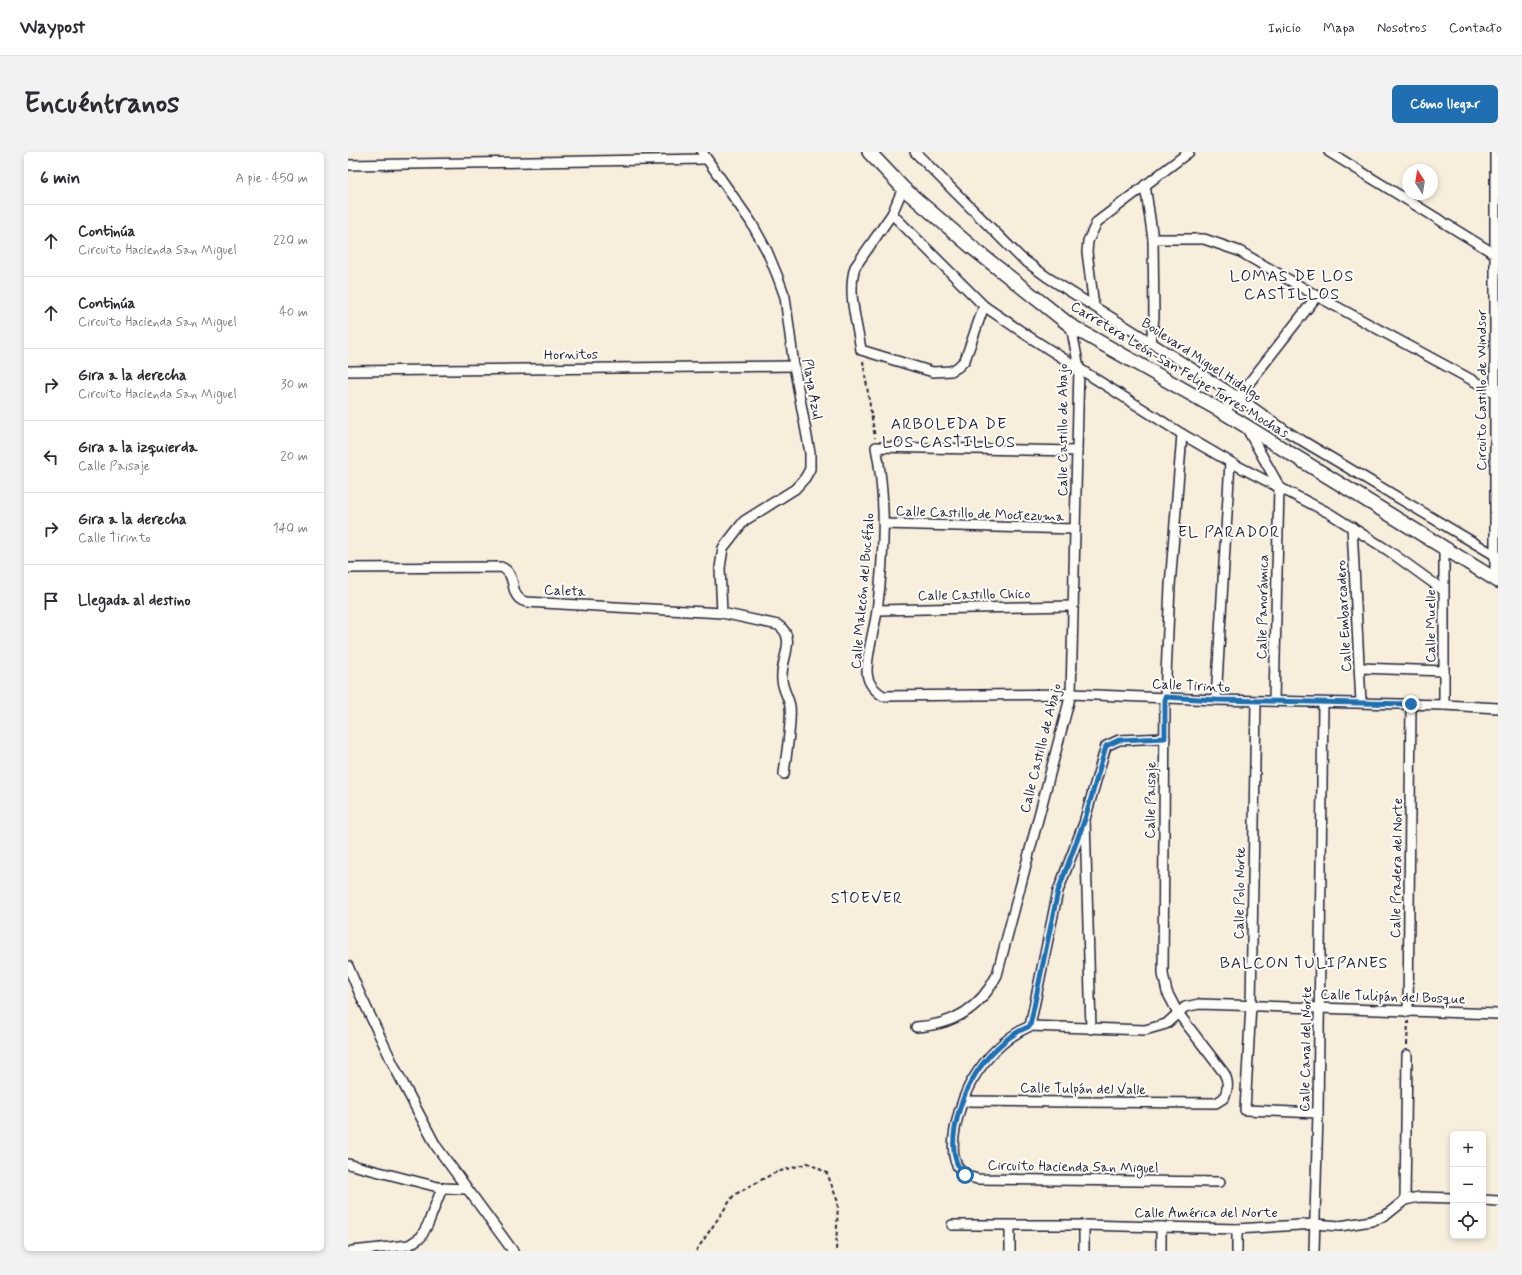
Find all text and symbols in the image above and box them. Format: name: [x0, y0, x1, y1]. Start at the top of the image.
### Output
text: Waypost: [20, 15, 85, 40]
text: Inicio: [1268, 19, 1301, 37]
text: Mapa: [1323, 19, 1355, 37]
text: Nosotros: [1377, 19, 1427, 37]
text: Contacto: [1449, 19, 1502, 37]
button: Cómo llegar: [1392, 85, 1498, 123]
text: Encuéntranos: [24, 86, 180, 123]
north arrow: [1402, 164, 1438, 200]
text: 6 min: [40, 167, 80, 189]
text: A pie · 450 m: [235, 170, 308, 187]
text: Continúa: [78, 222, 135, 242]
icon: ahead: [40, 230, 62, 252]
text: 220 m: [273, 232, 308, 249]
text: Circuito Hacienda San Miguel: [78, 242, 237, 259]
district label: LOMAS DE LOS CASTILLOS: [1230, 266, 1354, 305]
text: Continúa: [78, 294, 135, 314]
street label: Carretera León-San Felipe Torres Mochas: [1067, 297, 1292, 442]
icon: ahead: [40, 302, 62, 324]
text: 40 m: [279, 304, 308, 321]
street label: Circuito Castillo de Windsor: [1473, 309, 1491, 471]
text: Circuito Hacienda San Miguel: [78, 314, 237, 331]
street label: Boulevard Miguel Hidalgo: [1137, 314, 1265, 406]
street label: Hornitos: [544, 346, 598, 364]
street label: Playa Azul: [798, 357, 826, 421]
street label: Calle Castillo de Abajo: [1054, 363, 1072, 497]
text: Gira a la derecha: [78, 366, 187, 386]
icon: right: [40, 374, 62, 396]
text: 30 m: [281, 376, 308, 393]
text: Circuito Hacienda San Miguel: [78, 386, 237, 403]
district label: ARBOLEDA DE LOS CASTILLOS: [882, 414, 1016, 453]
text: Gira a la izquierda: [78, 438, 197, 458]
icon: left: [40, 446, 62, 468]
text: 20 m: [280, 448, 308, 465]
text: Calle Paisaje: [78, 458, 150, 475]
street label: Calle Castillo de Moctezuma: [895, 502, 1065, 526]
text: Gira a la derecha: [78, 510, 187, 530]
street label: Calle Malecón del Bucéfalo: [847, 512, 879, 670]
icon: right: [40, 518, 62, 540]
text: 140 m: [273, 520, 308, 537]
district label: EL PARADOR: [1178, 522, 1280, 543]
text: Calle Tirinto: [78, 530, 151, 547]
street label: Calle Panorámica: [1253, 554, 1273, 660]
street label: Calle Embarcadero: [1332, 560, 1356, 672]
street label: Caleta: [543, 581, 587, 601]
street label: Calle Castillo Chico: [917, 585, 1031, 605]
street label: Calle Muelle: [1422, 589, 1440, 663]
icon: arrive: [40, 590, 62, 612]
text: Llegada al destino: [78, 591, 191, 611]
street label: Calle Tirinto: [1151, 675, 1231, 697]
street label: Calle Castillo de Abajo: [1016, 682, 1066, 815]
route end: [1402, 695, 1420, 713]
street label: Calle Paisaje: [1141, 761, 1161, 839]
street label: Calle Pradera del Norte: [1387, 798, 1407, 938]
street label: Calle Polo Norte: [1230, 846, 1250, 939]
district label: STOEVER: [831, 888, 903, 909]
district label: BALCON TULIPANES: [1220, 953, 1388, 974]
street label: Calle Tulipán del Bosque: [1320, 985, 1466, 1009]
street label: Calle Canal del Norte: [1296, 986, 1316, 1112]
street label: Calle Tulpán del Valle: [1020, 1079, 1146, 1099]
map controls: [1450, 1131, 1486, 1239]
button: +: [1450, 1131, 1486, 1167]
street label: Circuito Hacienda San Miguel: [987, 1157, 1159, 1178]
route start: [956, 1166, 974, 1184]
button: −: [1450, 1167, 1486, 1203]
button: locate: [1450, 1203, 1486, 1239]
street label: Calle América del Norte: [1134, 1204, 1278, 1222]

